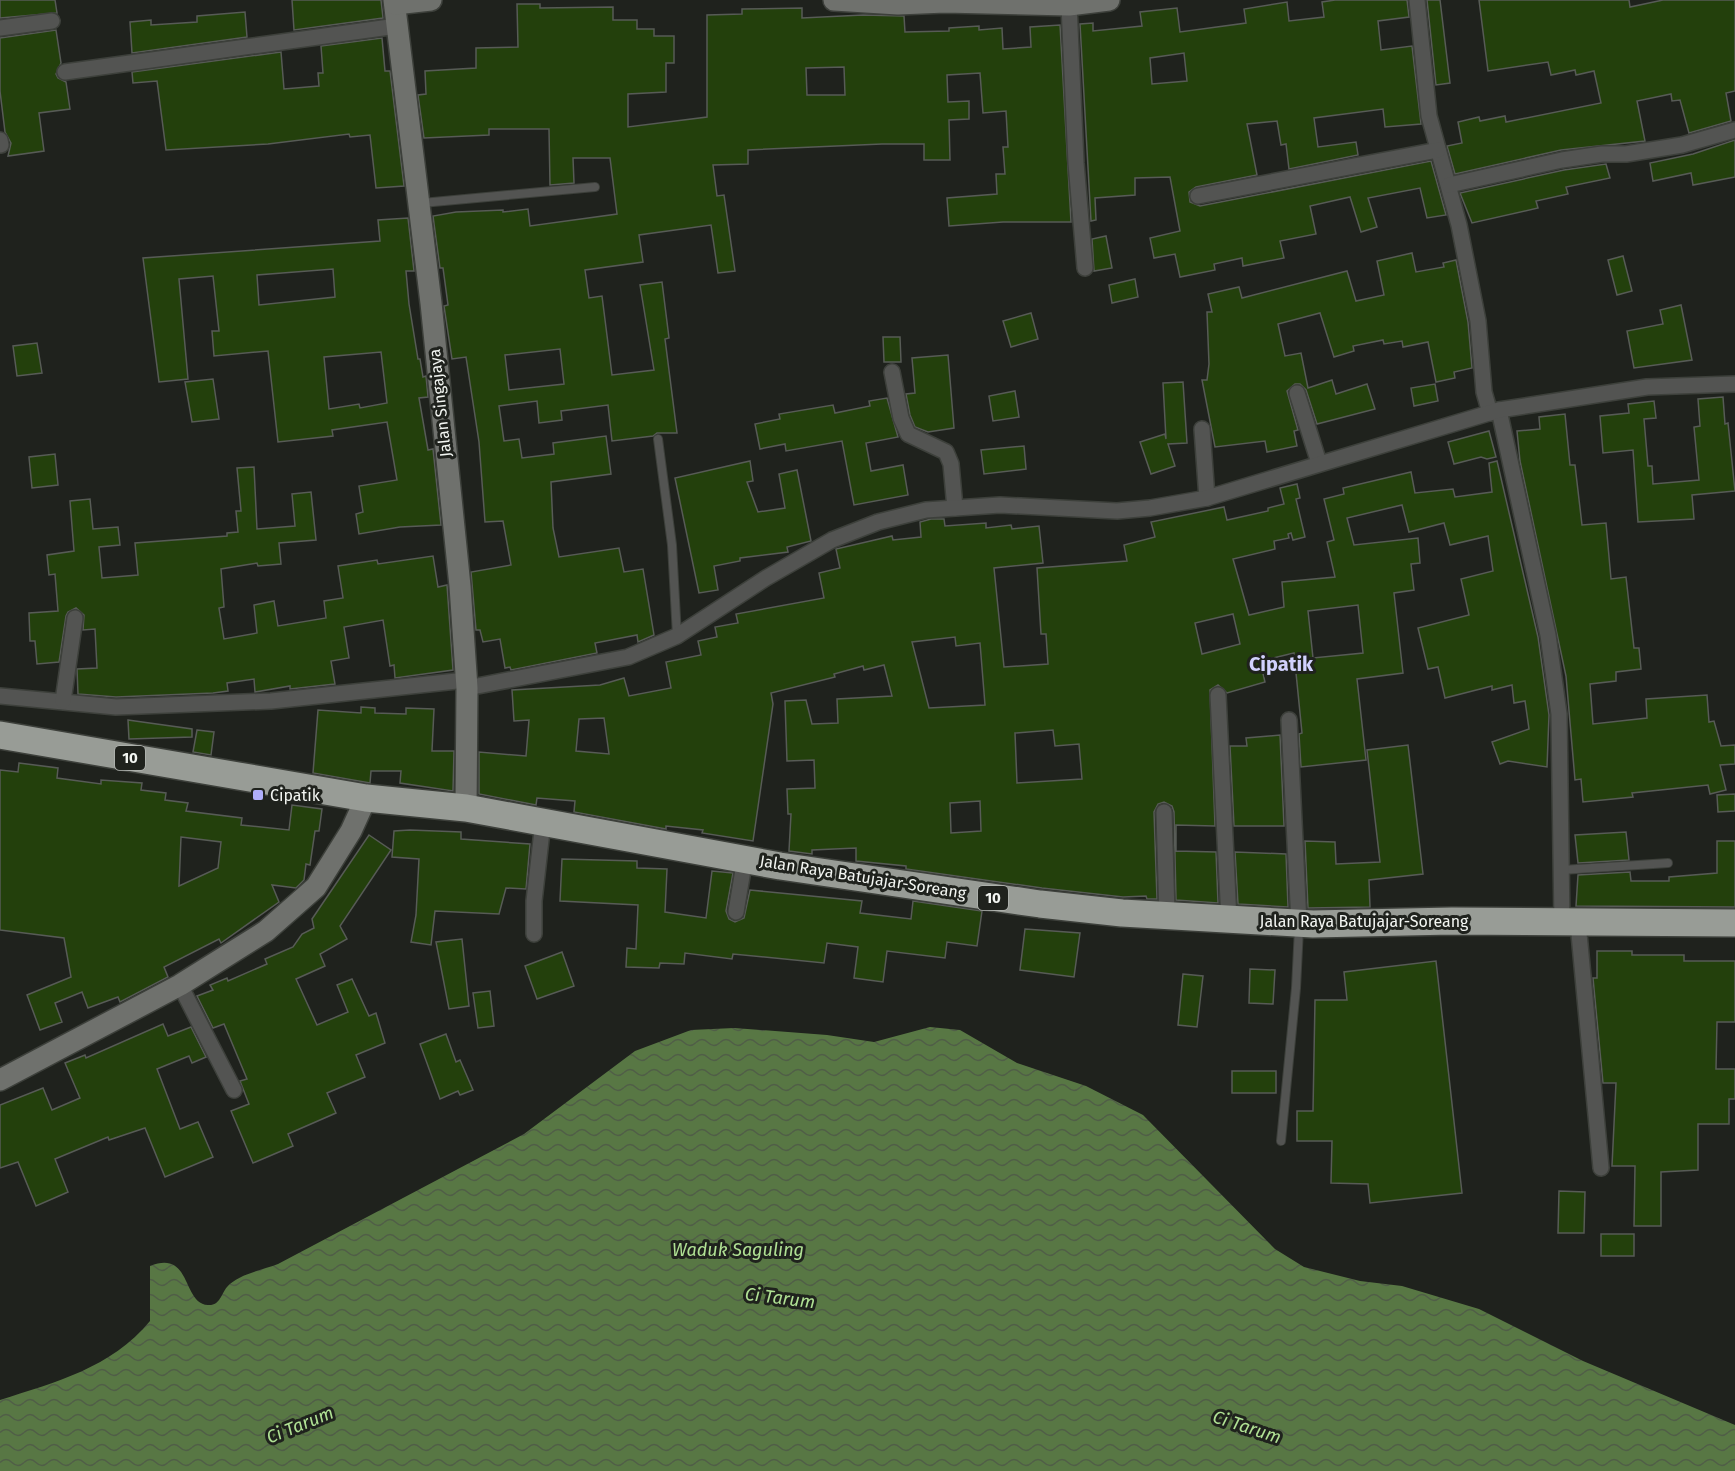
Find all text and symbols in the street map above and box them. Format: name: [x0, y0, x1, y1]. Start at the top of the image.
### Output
street label: Jalan Singajaya: [425, 348, 455, 458]
district label: Cipatik: [1249, 652, 1314, 676]
road number: 10: [115, 746, 145, 770]
place label: Cipatik: [270, 786, 321, 805]
marker: Cipatik: [251, 788, 265, 802]
street label: Jalan Raya Batujajar-Soreang: [758, 851, 968, 903]
road number: 10: [978, 886, 1008, 910]
street label: Jalan Raya Batujajar-Soreang: [1260, 912, 1469, 931]
water label: Waduk Saguling: [672, 1239, 804, 1261]
water label: Ci Tarum: [744, 1283, 816, 1313]
water label: Ci Tarum: [263, 1402, 337, 1448]
water label: Ci Tarum: [1210, 1406, 1284, 1448]

